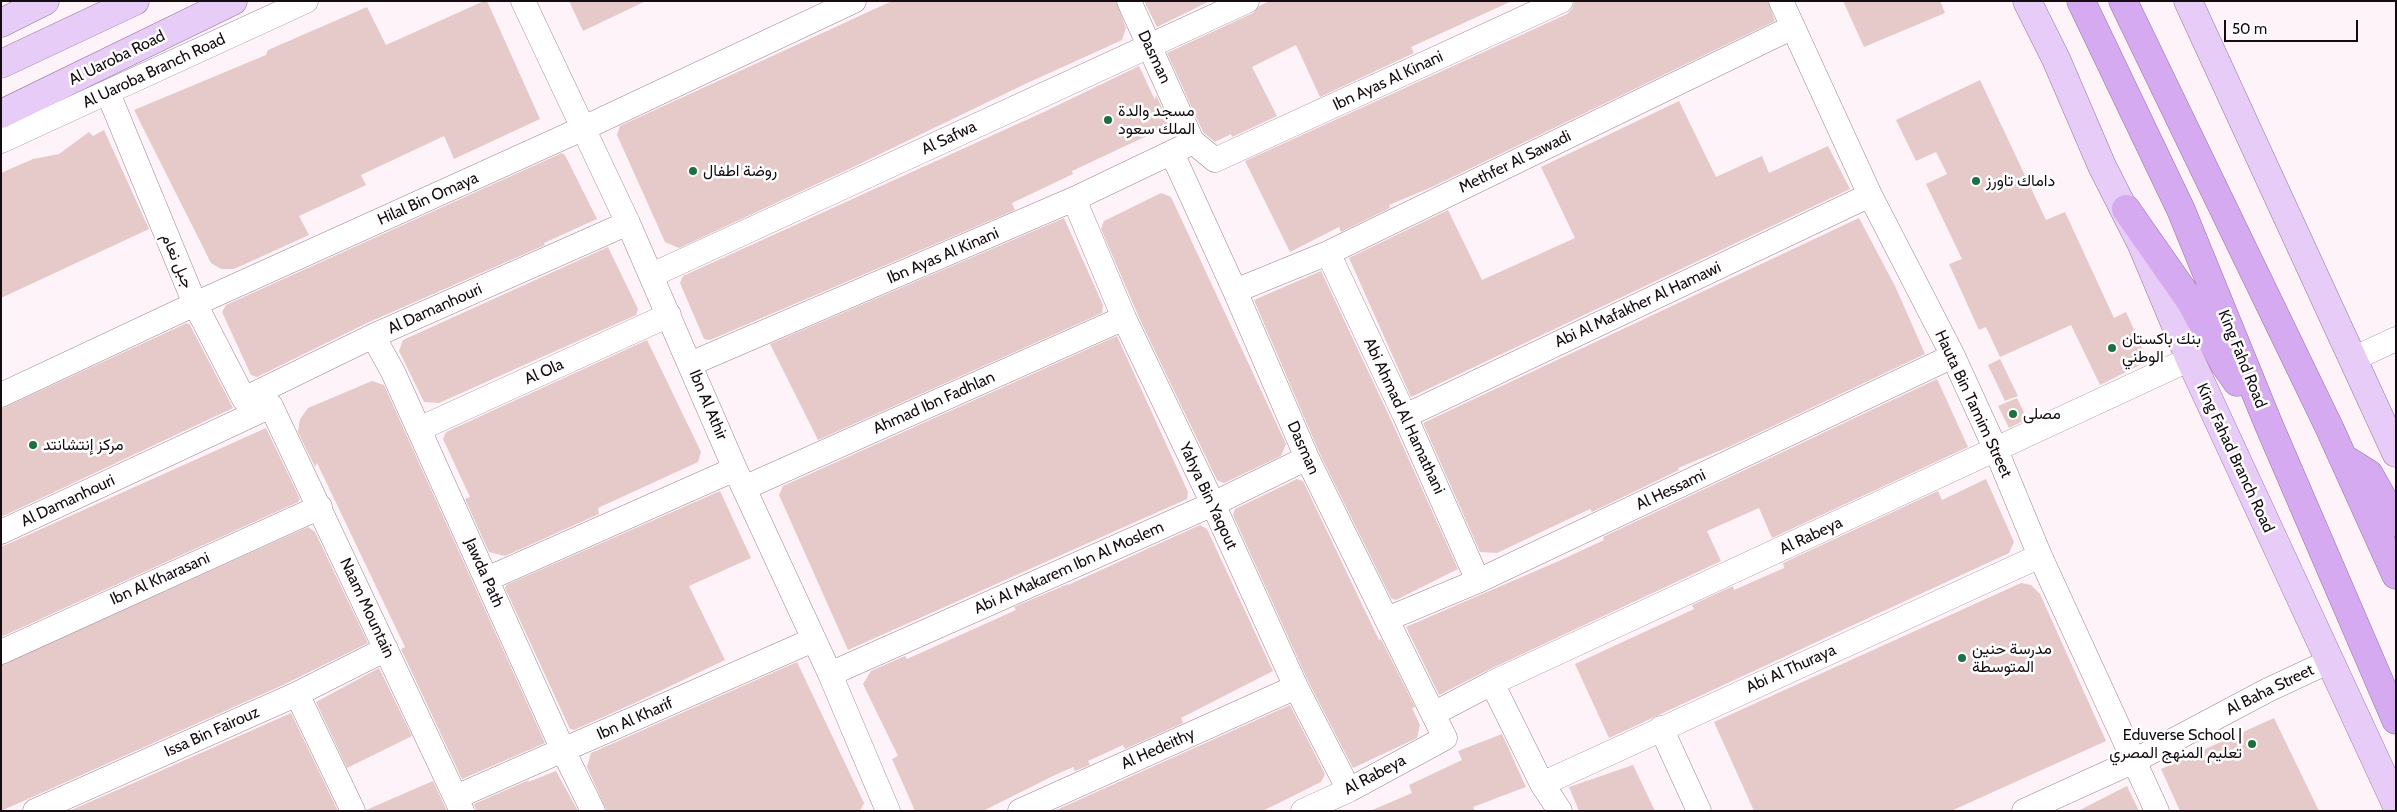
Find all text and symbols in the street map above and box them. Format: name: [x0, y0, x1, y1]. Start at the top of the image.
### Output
scale bar: [2227, 10, 2361, 42]
text: 50 m: [2232, 20, 2267, 38]
street label: Al Uaroba Road: [66, 26, 168, 90]
street label: Dasman: [1133, 27, 1175, 87]
street label: Al Uaroba Branch Road: [80, 29, 228, 113]
street label: Ibn Ayas Al Kinani: [1330, 47, 1446, 115]
place label: مسجد والدة الملك سعود: [1118, 101, 1195, 139]
marker: مسجد والدة الملك سعود: [1102, 114, 1114, 126]
street label: Al Safwa: [918, 117, 980, 159]
street label: Methfer Al Sawadi: [1456, 127, 1574, 197]
place label: روضة اطفال: [703, 161, 777, 181]
marker: روضة اطفال: [687, 165, 699, 177]
street label: Hilal Bin Omaya: [375, 168, 481, 230]
place label: داماك تاورز: [1986, 171, 2055, 191]
marker: داماك تاورز: [1970, 175, 1982, 187]
street label: Ibn Ayas Al Kinani: [884, 224, 1002, 288]
street label: جبل نعام: [157, 231, 197, 291]
street label: Abi Al Mafakher Al Hamawi: [1552, 258, 1724, 352]
street label: Al Damanhouri: [385, 280, 485, 338]
street label: King Fahd Road: [2214, 307, 2270, 411]
street label: Hauta Bin Tamim Street: [1930, 327, 2016, 481]
place label: بنك باكستان الوطني: [2122, 329, 2201, 367]
street label: Abi Ahmad Al Hamathani: [1359, 335, 1449, 497]
marker: بنك باكستان الوطني: [2106, 342, 2118, 354]
street label: Al Ola: [521, 355, 567, 389]
street label: Ibn Al Athir: [685, 367, 731, 443]
street label: Ahmad Ibn Fadhlan: [870, 368, 998, 438]
street label: King Fahad Branch Road: [2192, 380, 2278, 536]
place label: مصلى: [2023, 404, 2061, 424]
marker: مصلى: [2007, 408, 2019, 420]
street label: Dasman: [1283, 418, 1323, 478]
place label: مركز إنتشانتد: [43, 435, 124, 455]
marker: مركز إنتشانتد: [27, 439, 39, 451]
street label: Yahya Bin Yaqout: [1175, 439, 1241, 553]
street label: Al Hessami: [1633, 466, 1709, 514]
street label: Al Damanhouri: [18, 471, 118, 531]
street label: Al Rabeya: [1777, 513, 1845, 559]
street label: Abi Al Makarem Ibn Al Moslem: [971, 517, 1167, 619]
street label: Jawda Path: [460, 535, 508, 611]
street label: Ibn Al Kharasani: [107, 548, 213, 610]
street label: Naam Mountain: [335, 555, 399, 661]
place label: مدرسة حنين المتوسطة: [1972, 639, 2052, 677]
street label: Abi Al Thuraya: [1743, 641, 1839, 697]
marker: مدرسة حنين المتوسطة: [1956, 652, 1968, 664]
street label: Al Baha Street: [2223, 660, 2317, 720]
street label: Ibn Al Kharif: [594, 694, 676, 744]
street label: Issa Bin Fairouz: [162, 702, 262, 762]
street label: Al Hedeithy: [1118, 724, 1198, 774]
place label: Eduverse School | تعليم المنهج المصري: [2109, 725, 2242, 763]
marker: Eduverse School | تعليم المنهج المصري: [2246, 738, 2258, 750]
street label: Al Rabeya: [1341, 751, 1409, 799]

